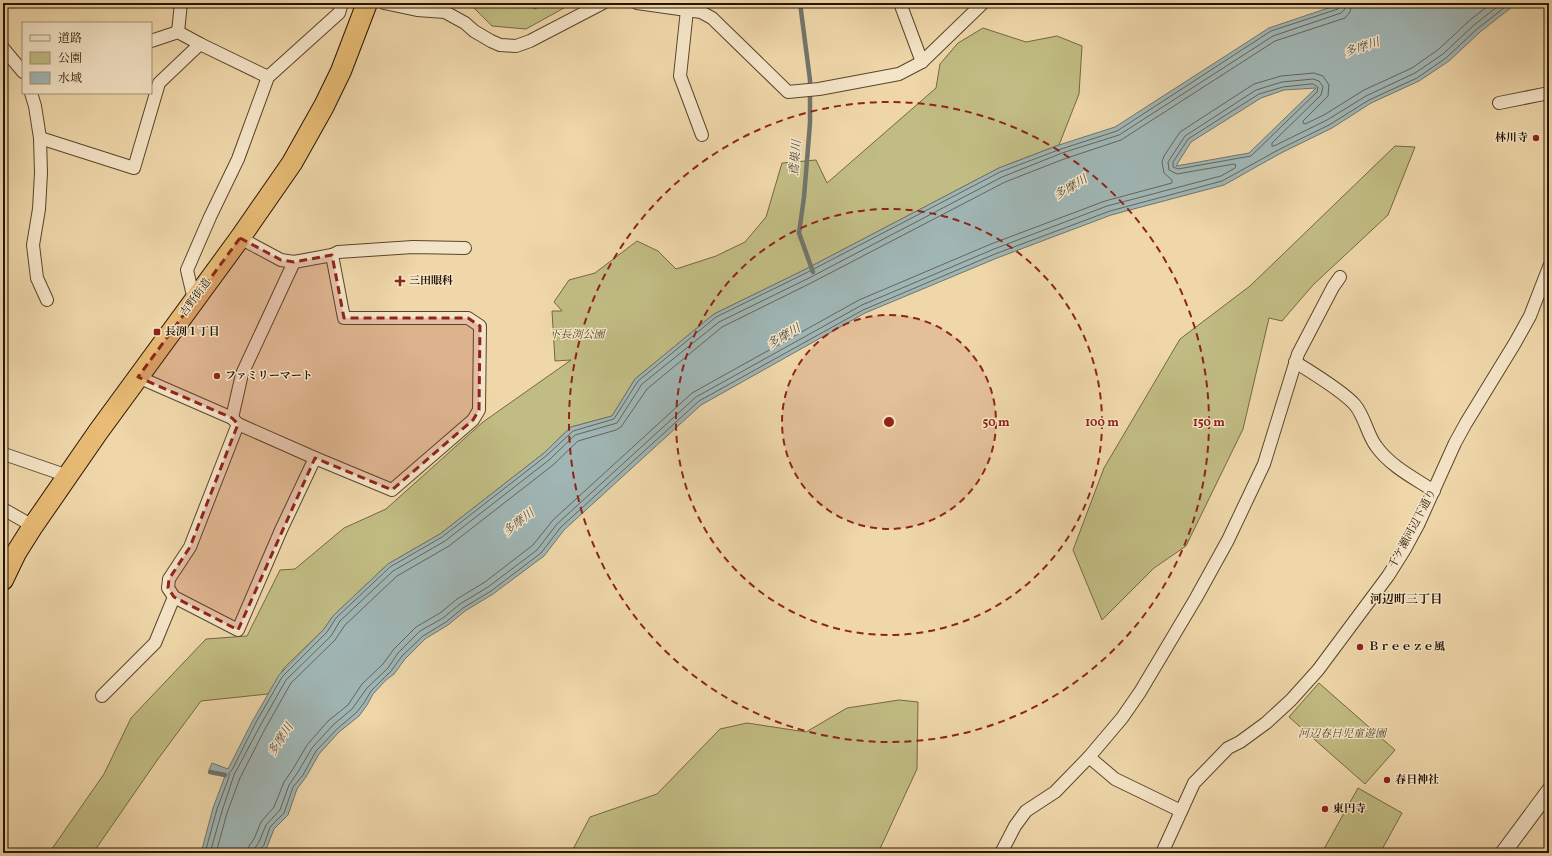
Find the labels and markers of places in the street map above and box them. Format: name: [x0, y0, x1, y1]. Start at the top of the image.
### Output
place label: 林川寺: [1495, 131, 1528, 146]
marker: 林川寺: [1531, 133, 1541, 143]
place label: 三田眼科: [409, 274, 453, 289]
marker: 三田眼科: [394, 275, 406, 287]
place label: 長渕１丁目: [165, 325, 220, 340]
marker: 長渕１丁目: [152, 327, 162, 337]
place label: ファミリーマート: [225, 369, 313, 384]
marker: ファミリーマート: [212, 371, 222, 381]
centre of rings: [882, 415, 896, 429]
place label: Ｂｒｅｅｚｅ風: [1368, 640, 1445, 655]
marker: Ｂｒｅｅｚｅ風: [1355, 642, 1365, 652]
place label: 春日神社: [1395, 773, 1439, 788]
marker: 春日神社: [1382, 775, 1392, 785]
place label: 東円寺: [1333, 802, 1366, 817]
marker: 東円寺: [1320, 804, 1330, 814]

